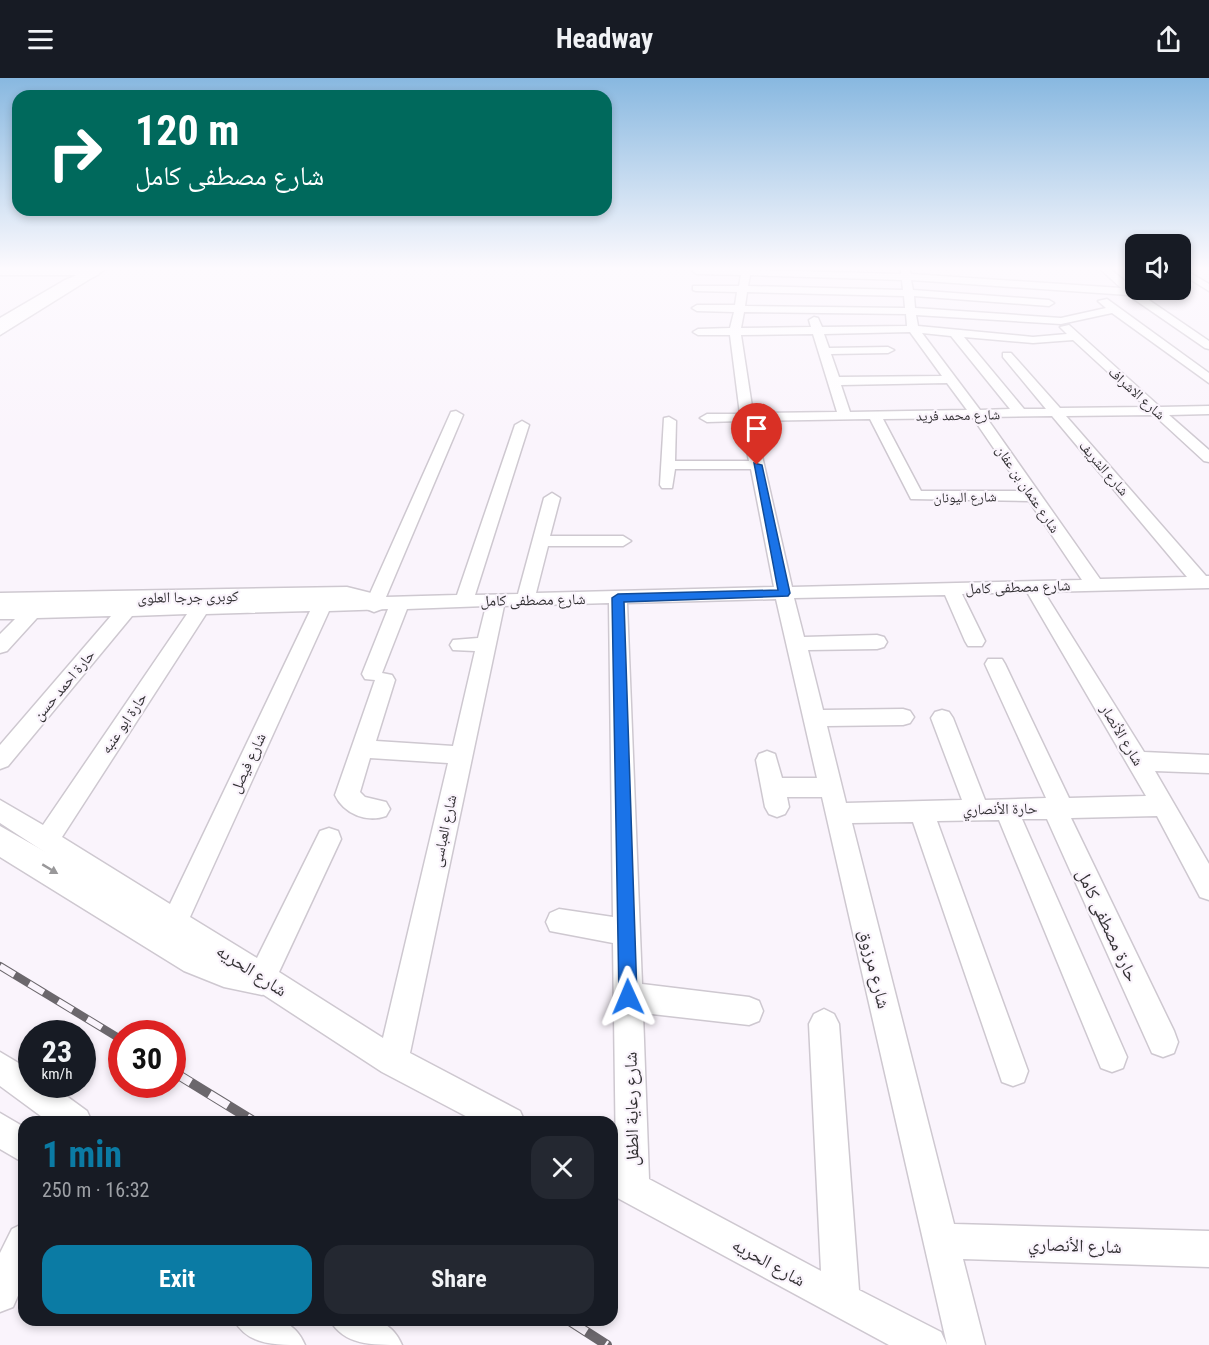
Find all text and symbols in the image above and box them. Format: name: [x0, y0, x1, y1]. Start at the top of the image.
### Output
icon: menu: [24, 23, 57, 56]
text: Headway: [556, 23, 653, 55]
icon: share: [1152, 23, 1185, 56]
text: 120 m: [135, 106, 240, 155]
icon: right: [36, 114, 114, 192]
text: شارع مصطفى كامل: [135, 160, 324, 192]
map controls: [1125, 234, 1191, 300]
button: sound: [1125, 234, 1191, 300]
street label: شارع الاشراف: [1104, 363, 1169, 424]
pin: [731, 403, 782, 465]
street label: شارع محمد فريد: [916, 406, 1000, 426]
icon: arrive: [740, 412, 773, 445]
street label: شارع الشريف: [1074, 437, 1132, 500]
street label: شارع عثمان بن عفان: [991, 442, 1063, 537]
street label: شارع اليونان: [933, 488, 997, 508]
street label: شارع مصطفى كامل: [965, 576, 1071, 599]
street label: كوبرى جرجا العلوى: [137, 587, 239, 608]
street label: شارع مصطفى كامل: [480, 590, 586, 611]
street label: حارة احمد حسن: [29, 646, 100, 725]
street label: حارة ابو عنبه: [97, 689, 151, 757]
street label: شارع الأنصار: [1095, 700, 1147, 770]
street label: شارع فيصل: [226, 730, 271, 796]
street label: شارع العباسى: [428, 793, 461, 869]
street label: حارة الأنصاري: [963, 799, 1038, 821]
one-way arrow: [42, 864, 58, 875]
street label: حارة مصطفى كامل: [1072, 865, 1143, 985]
street label: شارع مرزوق: [854, 927, 895, 1011]
street label: شارع الحريه: [212, 939, 291, 1001]
position arrow: [596, 965, 660, 1029]
speed limit sign: 30: [108, 1020, 186, 1098]
text: 23: [42, 1034, 72, 1069]
street label: شارع رعاية الطفل: [620, 1052, 643, 1166]
text: km/h: [42, 1065, 72, 1083]
text: 1 min: [42, 1134, 122, 1176]
button: close: [531, 1136, 594, 1199]
text: 250 m · 16:32: [42, 1178, 149, 1202]
street label: شارع الحريه: [728, 1233, 809, 1291]
street label: شارع الأنصاري: [1028, 1233, 1122, 1262]
button: Exit: [42, 1245, 312, 1314]
button: Share: [324, 1245, 594, 1314]

